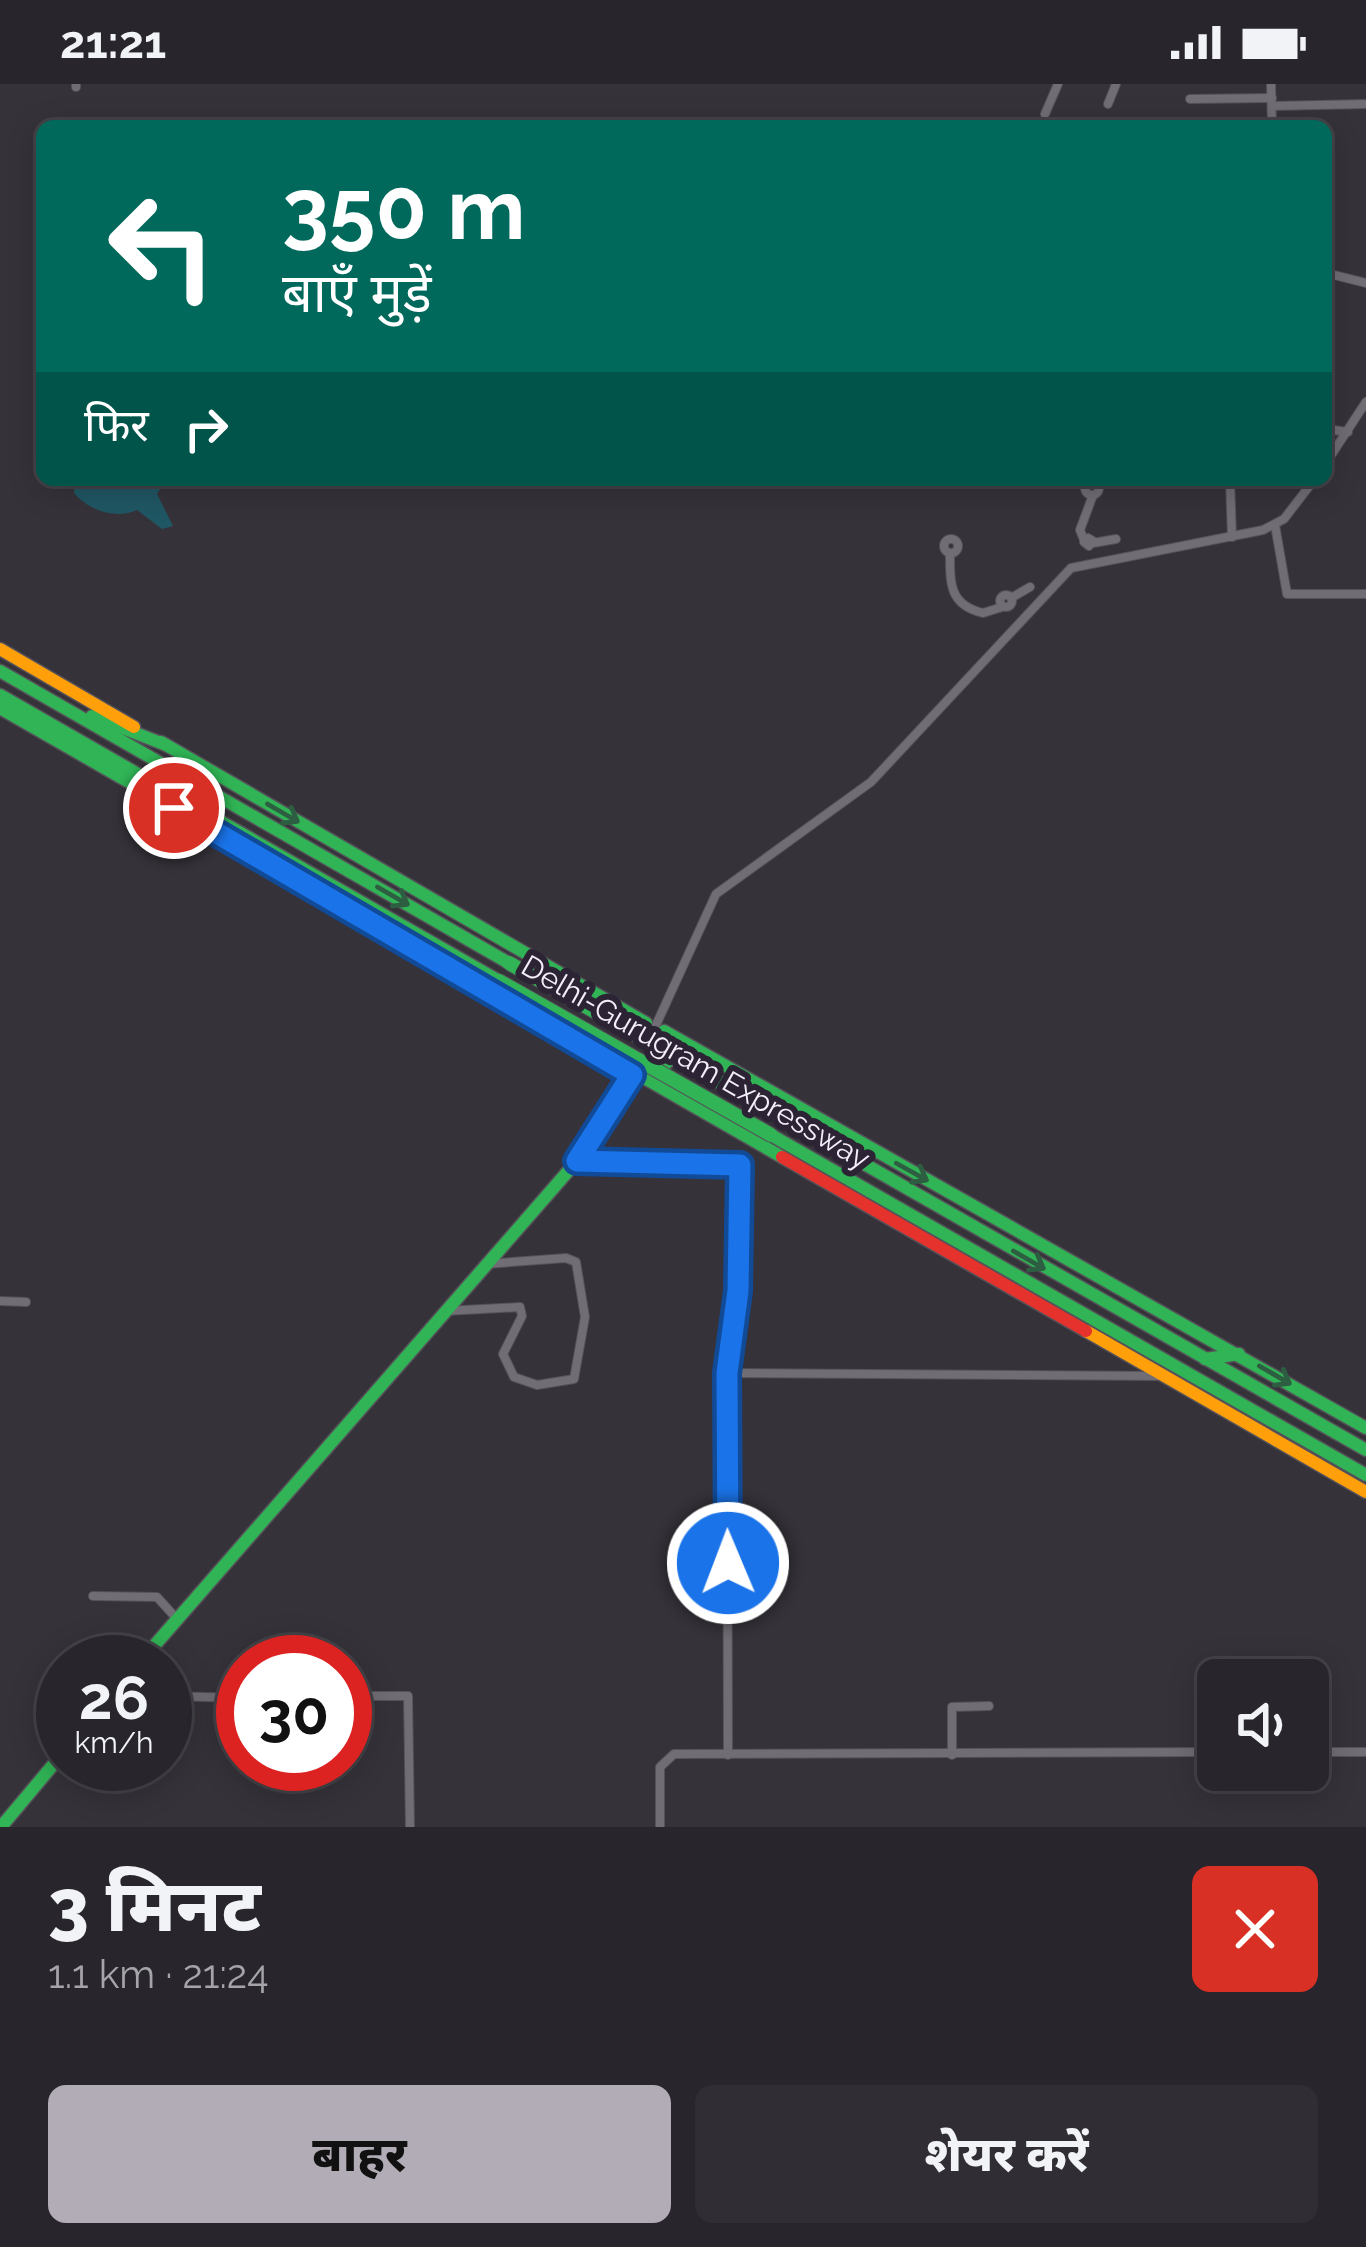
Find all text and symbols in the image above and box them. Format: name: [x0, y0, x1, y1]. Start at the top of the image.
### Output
text: 21:21: [60, 16, 166, 69]
text: 350 m: [282, 160, 525, 259]
icon: left: [84, 168, 240, 324]
text: बाएँ मुड़ें: [282, 261, 432, 325]
icon: right: [173, 396, 239, 462]
text: फिर: [84, 399, 149, 452]
pin: [123, 757, 225, 859]
icon: arrive: [141, 775, 207, 841]
one-way arrow: [265, 801, 300, 825]
one-way arrow: [375, 884, 410, 908]
street label: Delhi-Gurugram Expressway: [516, 948, 876, 1176]
one-way arrow: [894, 1160, 929, 1184]
one-way arrow: [1011, 1248, 1045, 1272]
one-way arrow: [1257, 1363, 1291, 1387]
position arrow: [665, 1500, 791, 1626]
speed limit sign: 30: [216, 1635, 372, 1791]
map controls: [1197, 1659, 1329, 1791]
button: sound: [1197, 1659, 1329, 1791]
text: 26: [79, 1663, 149, 1733]
text: km/h: [74, 1725, 154, 1760]
text: 3 मिनट: [48, 1863, 261, 1948]
button: close: [1192, 1866, 1318, 1992]
text: 1.1 km · 21:24: [48, 1951, 268, 1997]
button: बाहर: [48, 2085, 671, 2223]
button: शेयर करें: [695, 2085, 1318, 2223]

